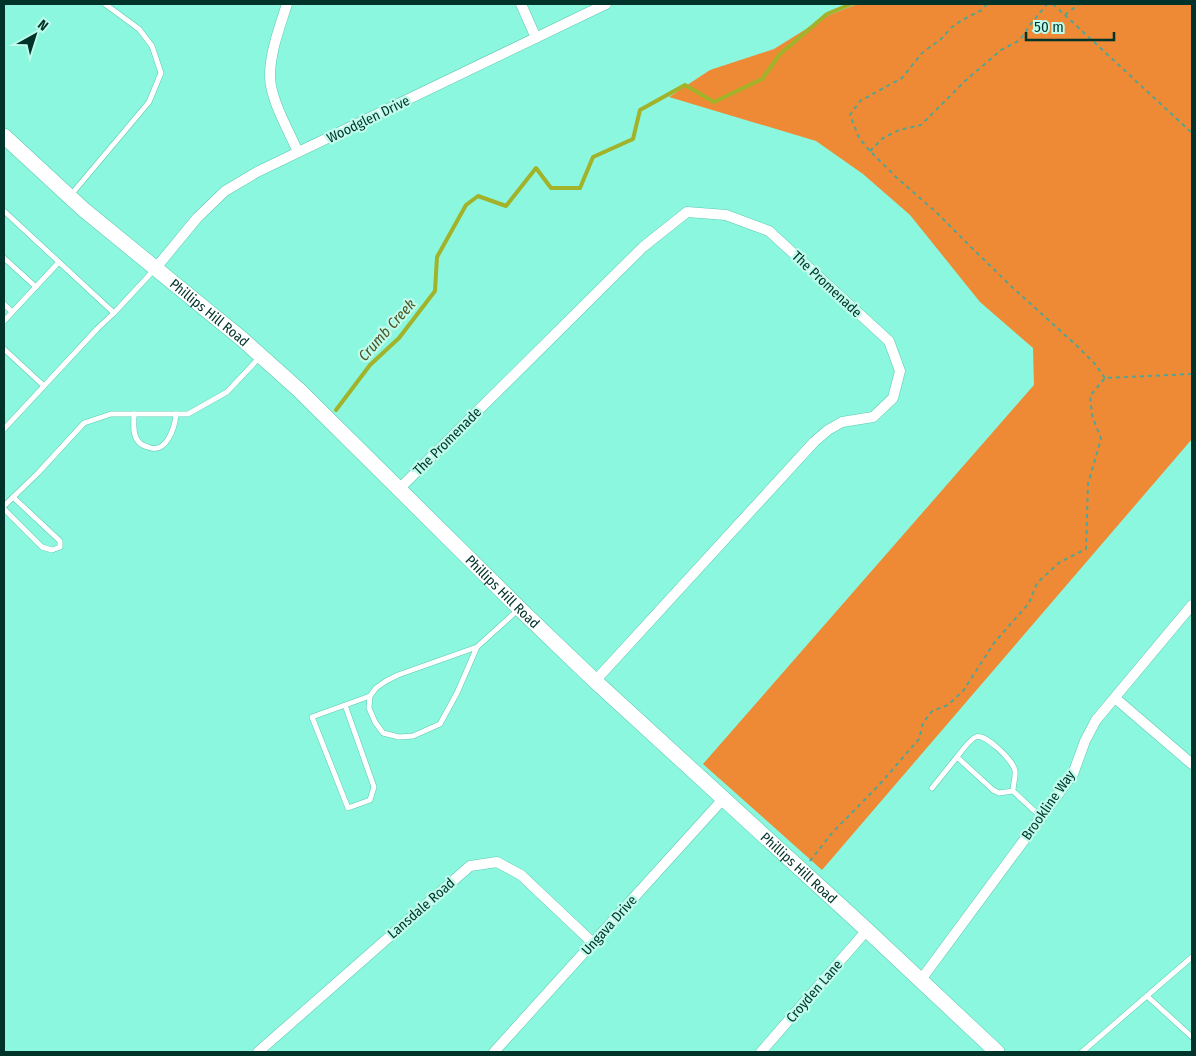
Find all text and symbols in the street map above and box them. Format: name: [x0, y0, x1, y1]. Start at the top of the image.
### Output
north arrow: [10, 10, 60, 60]
scale bar: [1026, 10, 1114, 42]
text: N: [34, 16, 51, 35]
text: 50 m: [1034, 18, 1064, 36]
street label: Woodglen Drive: [324, 92, 412, 147]
street label: The Promenade: [788, 248, 865, 321]
street label: Phillips Hill Road: [166, 275, 252, 350]
water label: Crumb Creek: [355, 295, 420, 365]
street label: The Promenade: [410, 404, 485, 479]
street label: Phillips Hill Road: [462, 552, 543, 632]
street label: Brookline Way: [1018, 767, 1079, 843]
street label: Phillips Hill Road: [757, 829, 840, 907]
street label: Lansdale Road: [384, 875, 458, 942]
street label: Ungava Drive: [578, 892, 641, 959]
street label: Croyden Lane: [783, 957, 846, 1026]

